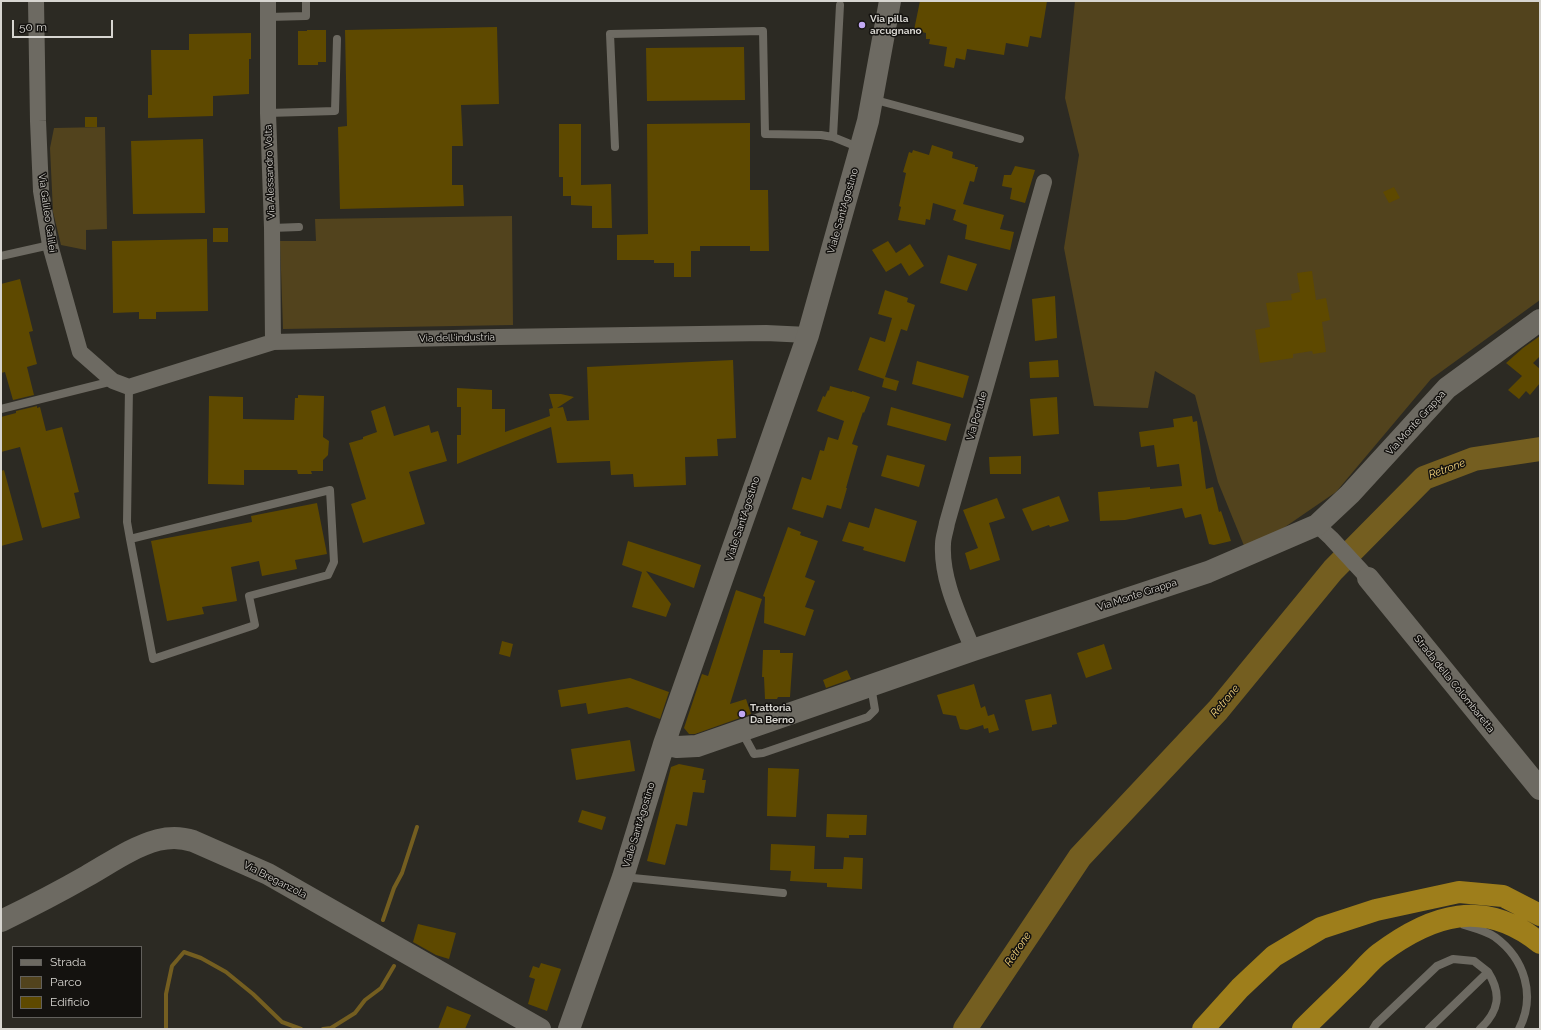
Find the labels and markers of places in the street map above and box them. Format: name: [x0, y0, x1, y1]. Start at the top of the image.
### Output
place label: Via pilla arcugnano: [870, 13, 922, 36]
marker: Via pilla arcugnano: [857, 20, 867, 30]
place label: Trattoria Da Berno: [750, 702, 794, 726]
marker: Trattoria Da Berno: [737, 709, 747, 719]

